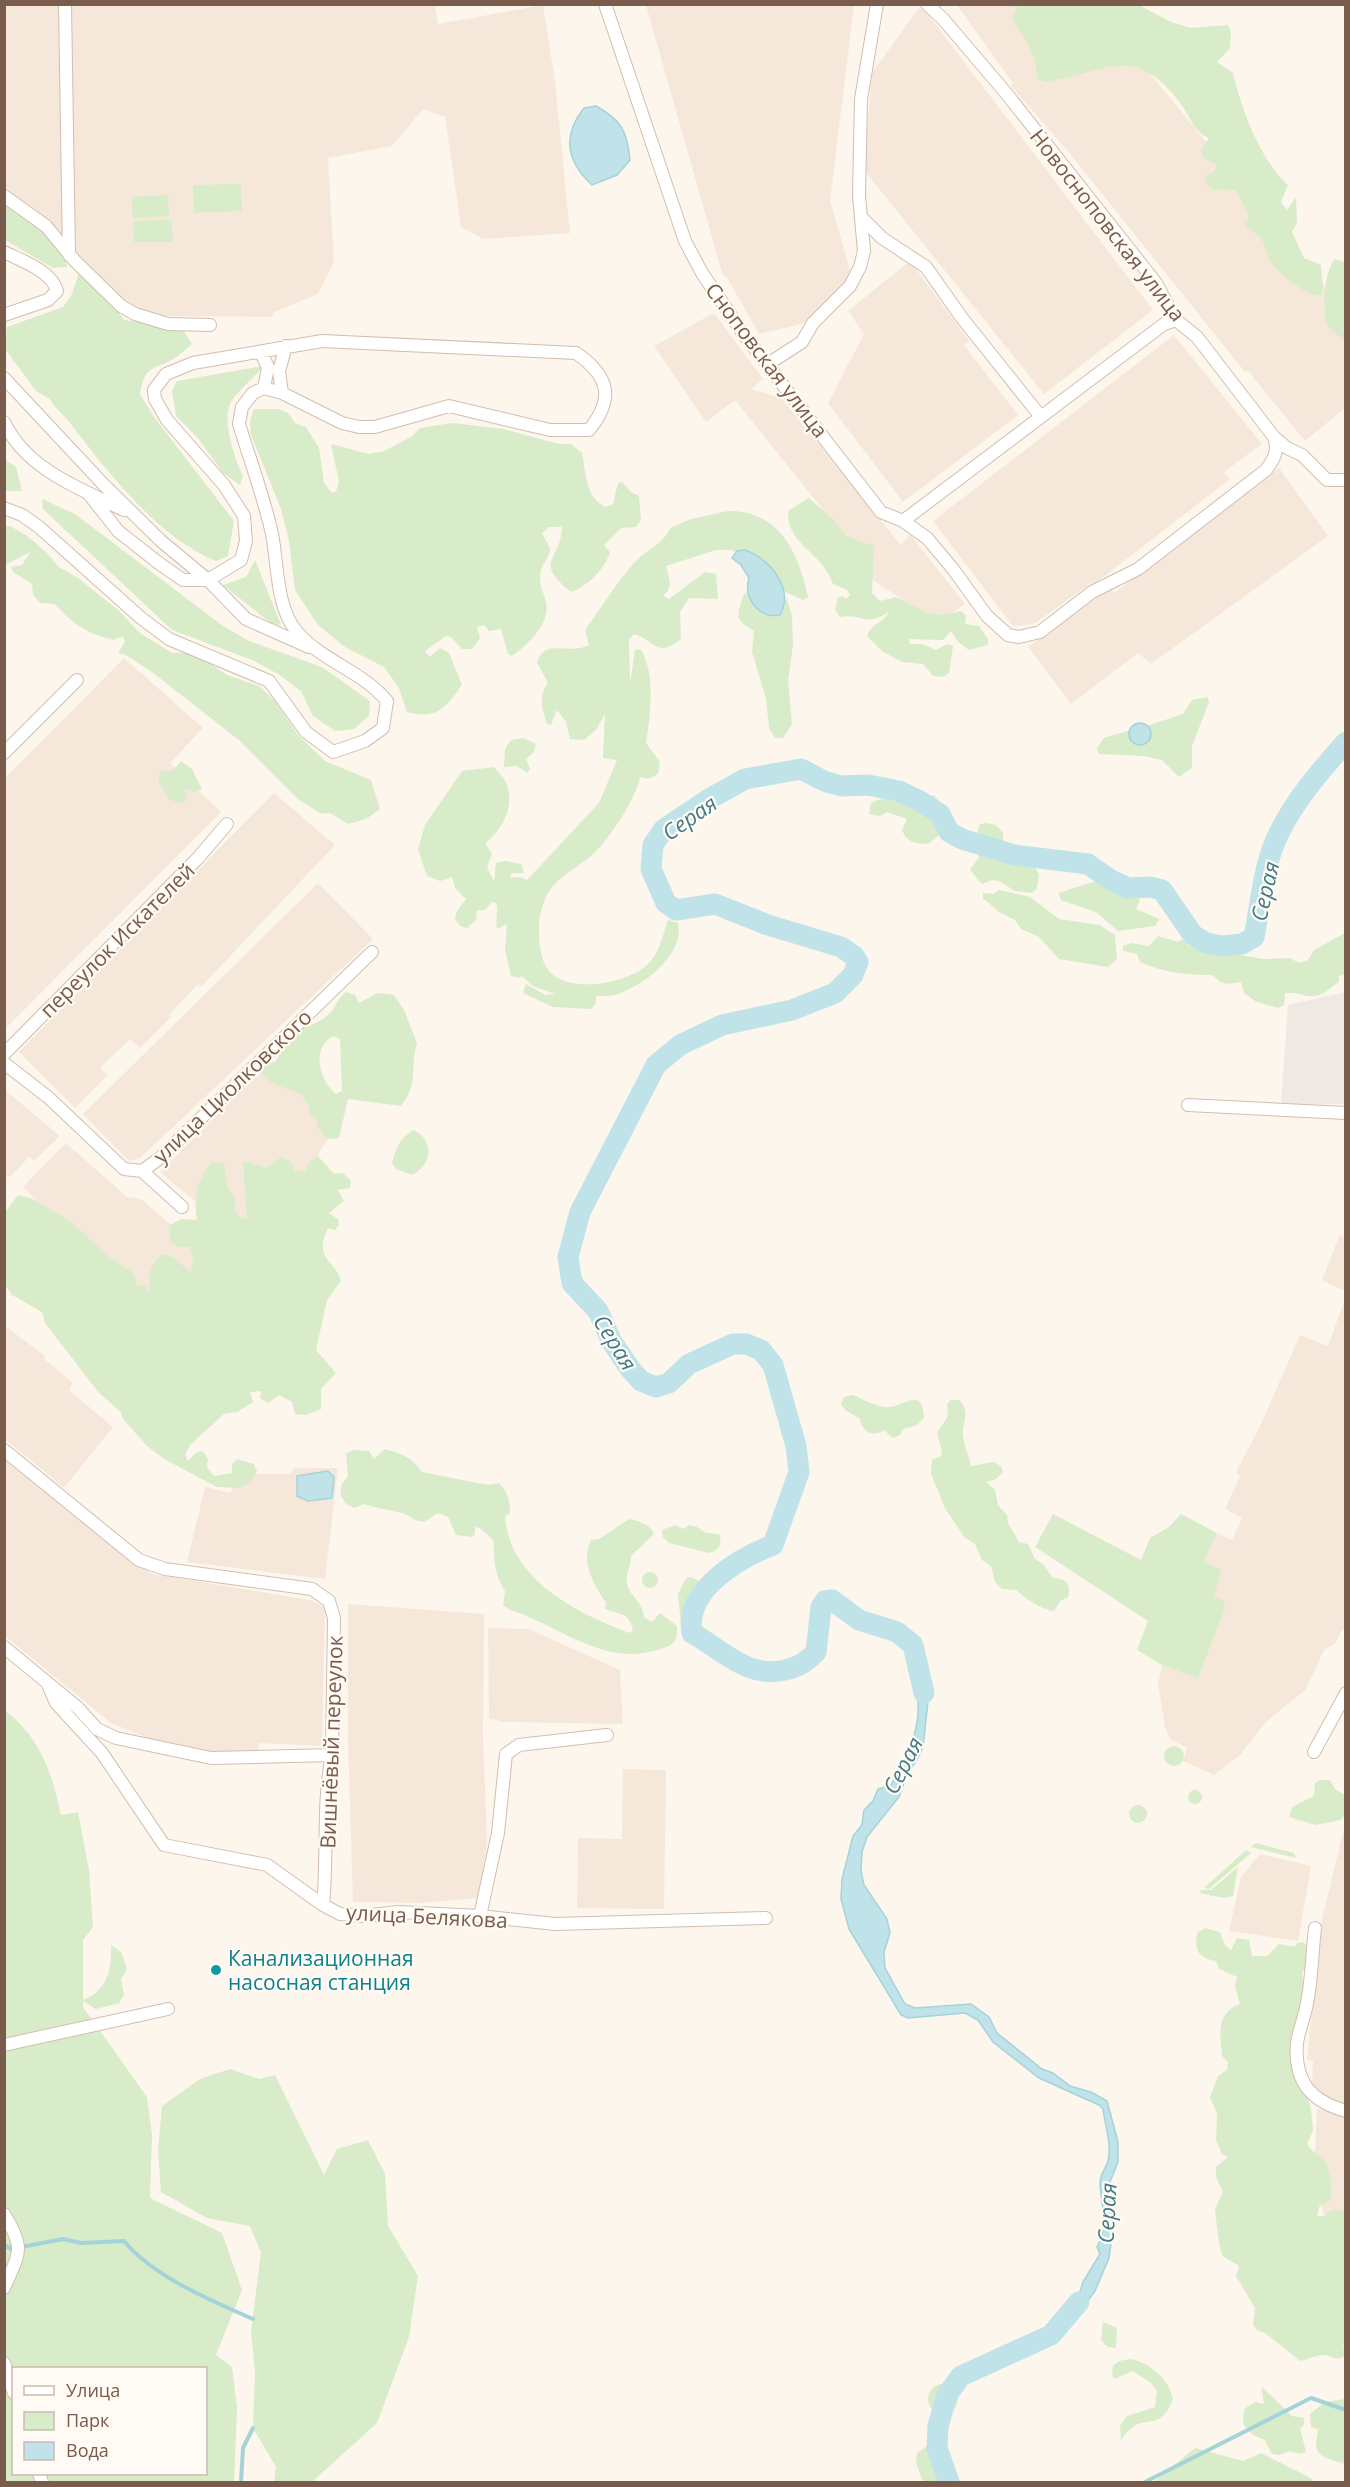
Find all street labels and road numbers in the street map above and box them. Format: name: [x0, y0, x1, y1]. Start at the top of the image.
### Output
street label: Новосноповская улица: [1024, 123, 1192, 327]
street label: Сноповская улица: [699, 277, 835, 443]
street label: переулок Искателей: [33, 856, 201, 1024]
street label: улица Циолковского: [147, 1003, 317, 1169]
street label: Вишнёвый переулок: [313, 1635, 349, 1849]
street label: улица Белякова: [346, 1898, 508, 1934]

